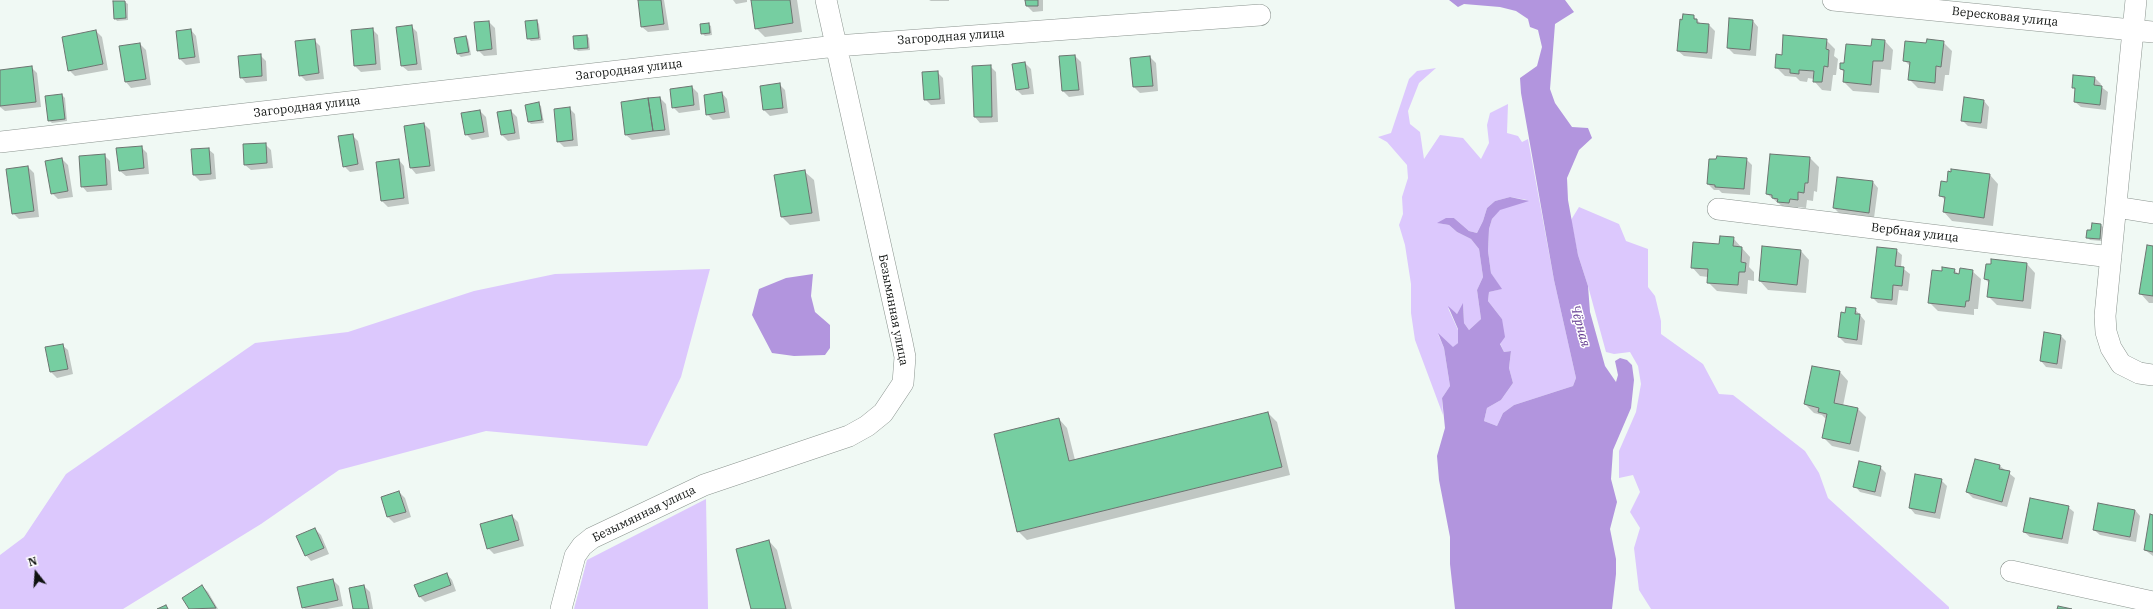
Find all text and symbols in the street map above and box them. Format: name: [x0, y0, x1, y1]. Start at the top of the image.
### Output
street label: Вересковая улица: [1951, 4, 2059, 30]
street label: Загородная улица: [897, 26, 1005, 48]
street label: Загородная улица: [575, 56, 683, 84]
street label: Загородная улица: [253, 93, 361, 121]
street label: Вербная улица: [1870, 220, 1960, 246]
street label: Безымянная улица: [875, 253, 911, 367]
water label: Чёрная: [1567, 303, 1593, 349]
street label: Безымянная улица: [590, 483, 698, 545]
north arrow: [16, 553, 56, 593]
text: N: [26, 554, 39, 569]

